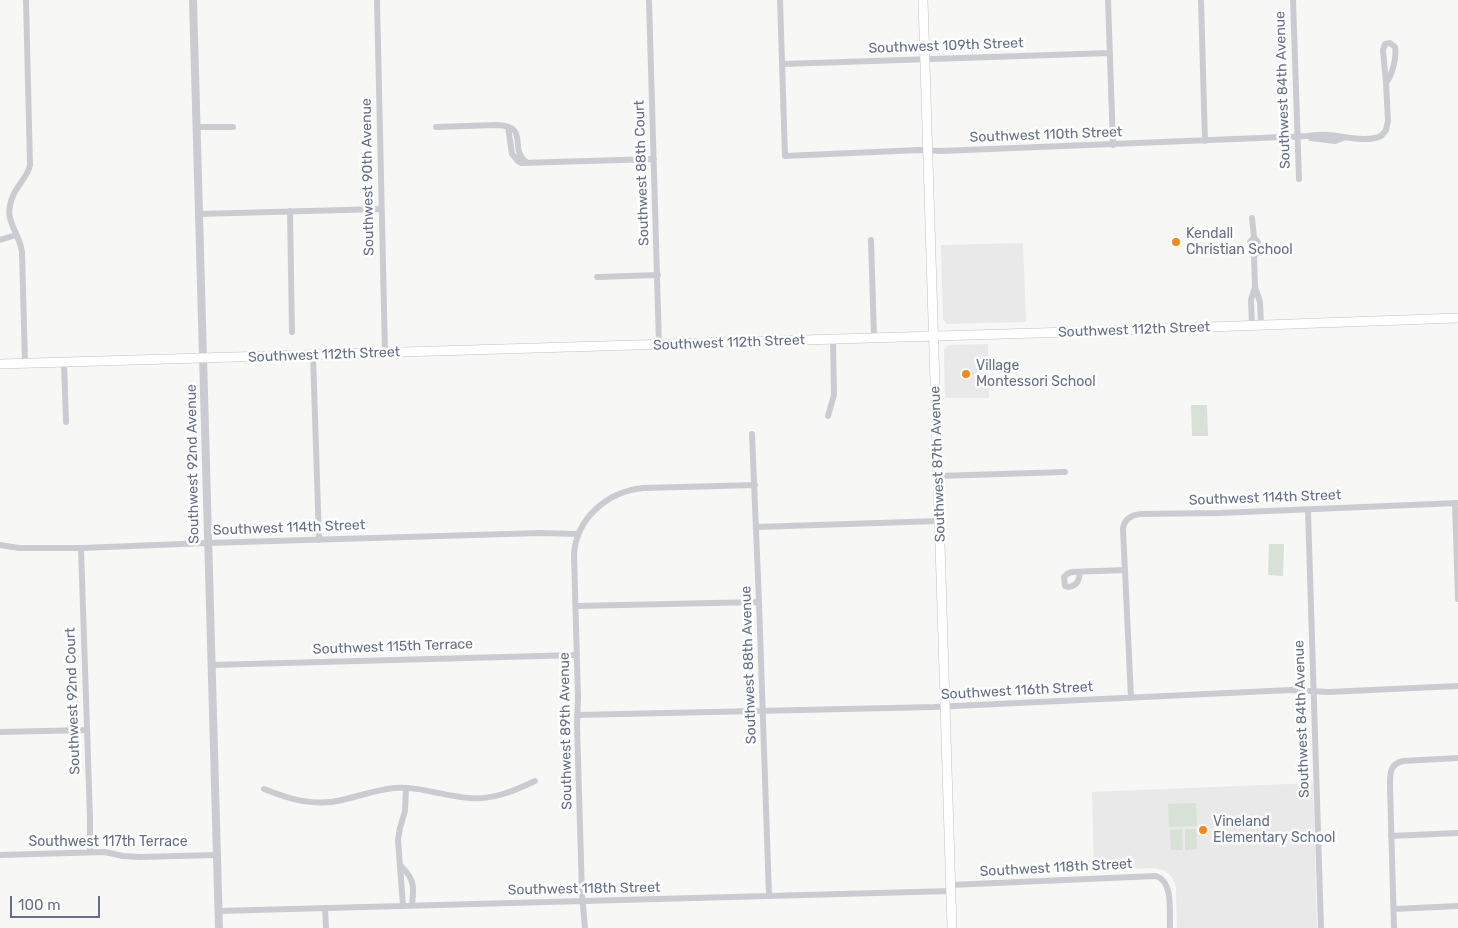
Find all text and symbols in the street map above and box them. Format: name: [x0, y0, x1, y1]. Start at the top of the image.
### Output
street label: Southwest 84th Avenue: [1272, 11, 1294, 169]
street label: Southwest 109th Street: [868, 35, 1024, 57]
street label: Southwest 90th Avenue: [358, 98, 378, 256]
street label: Southwest 88th Court: [631, 100, 653, 246]
street label: Southwest 110th Street: [969, 124, 1123, 146]
place label: Kendall Christian School: [1186, 226, 1293, 258]
marker: Kendall Christian School: [1170, 236, 1182, 248]
street label: Southwest 112th Street: [1058, 319, 1210, 341]
street label: Southwest 112th Street: [653, 332, 805, 354]
street label: Southwest 112th Street: [248, 344, 400, 366]
place label: Village Montessori School: [976, 358, 1096, 391]
marker: Village Montessori School: [960, 368, 972, 380]
street label: Southwest 92nd Avenue: [183, 384, 203, 544]
street label: Southwest 87th Avenue: [927, 385, 949, 543]
street label: Southwest 114th Street: [1188, 487, 1342, 509]
street label: Southwest 114th Street: [212, 517, 366, 539]
street label: Southwest 88th Avenue: [738, 586, 760, 744]
street label: Southwest 92nd Court: [62, 627, 84, 775]
street label: Southwest 115th Terrace: [313, 636, 473, 658]
street label: Southwest 84th Avenue: [1291, 640, 1313, 798]
street label: Southwest 89th Avenue: [556, 652, 576, 810]
street label: Southwest 116th Street: [941, 679, 1093, 703]
place label: Vineland Elementary School: [1213, 814, 1336, 846]
marker: Vineland Elementary School: [1197, 824, 1209, 836]
street label: Southwest 117th Terrace: [28, 834, 188, 850]
street label: Southwest 118th Street: [979, 856, 1133, 880]
street label: Southwest 118th Street: [507, 879, 661, 899]
scale bar: [12, 886, 102, 918]
text: 100 m: [18, 896, 60, 914]

